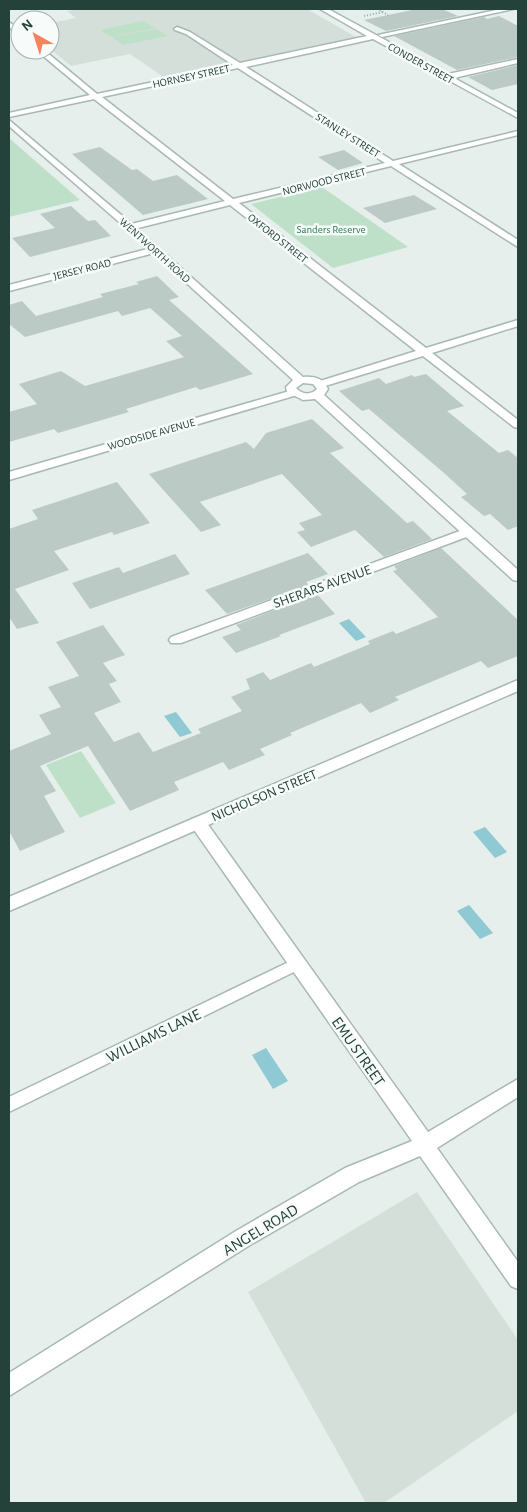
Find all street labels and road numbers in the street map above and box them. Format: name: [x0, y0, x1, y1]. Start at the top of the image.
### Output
street label: CONDER STREET: [386, 41, 456, 86]
street label: HORNSEY STREET: [152, 63, 231, 90]
street label: STANLEY STREET: [314, 111, 382, 160]
street label: NORWOOD STREET: [281, 166, 367, 197]
street label: OXFORD STREET: [246, 212, 310, 265]
street label: WENTWORTH ROAD: [117, 216, 192, 285]
street label: JERSEY ROAD: [52, 257, 112, 282]
street label: WOODSIDE AVENUE: [106, 417, 197, 452]
street label: SHERARS AVENUE: [272, 563, 373, 611]
street label: NICHOLSON STREET: [210, 767, 319, 824]
street label: WILLIAMS LANE: [104, 1006, 203, 1066]
street label: EMU STREET: [329, 1014, 388, 1089]
street label: ANGEL ROAD: [220, 1201, 301, 1259]

